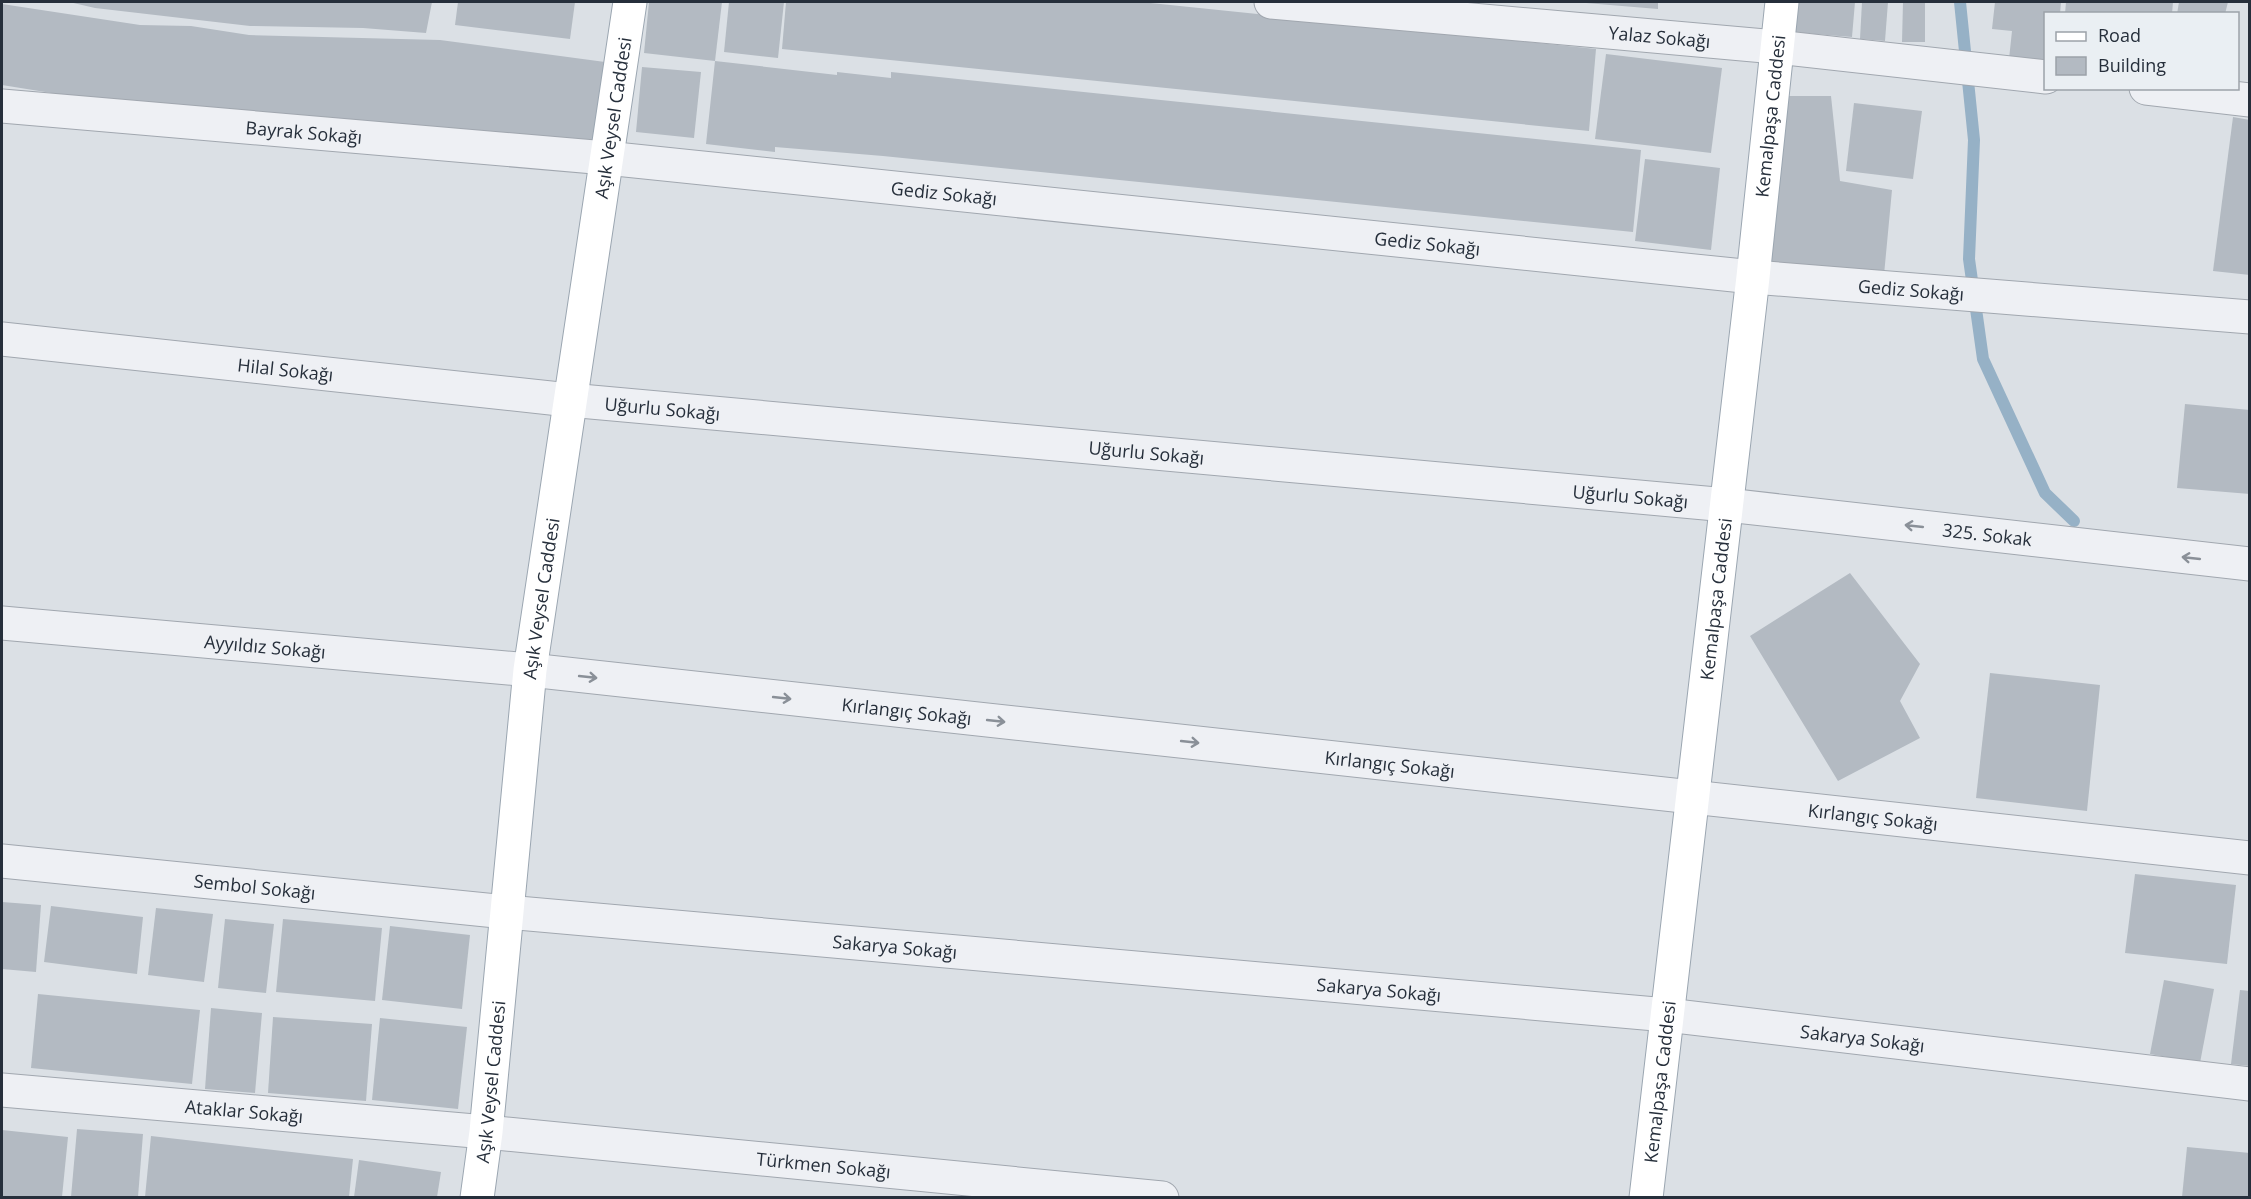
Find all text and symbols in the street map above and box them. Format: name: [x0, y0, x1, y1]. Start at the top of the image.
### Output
legend: [2044, 12, 2239, 90]
street label: Yalaz Sokağı: [1607, 20, 1711, 53]
text: Road: [2098, 23, 2141, 47]
street label: Kemalpaşa Caddesi: [1749, 34, 1790, 199]
street label: Aşık Veysel Caddesi: [589, 35, 637, 200]
text: Building: [2098, 53, 2166, 77]
street label: Bayrak Sokağı: [245, 115, 363, 149]
street label: Gediz Sokağı: [890, 176, 998, 210]
street label: Gediz Sokağı: [1373, 226, 1482, 261]
street label: Gediz Sokağı: [1857, 273, 1965, 306]
street label: Hilal Sokağı: [236, 352, 334, 387]
street label: Uğurlu Sokağı: [603, 391, 721, 426]
street label: Uğurlu Sokağı: [1087, 435, 1205, 470]
street label: Uğurlu Sokağı: [1571, 479, 1689, 513]
street label: Aşık Veysel Caddesi: [517, 516, 565, 680]
street label: Kemalpaşa Caddesi: [1694, 517, 1737, 682]
street label: 325. Sokak: [1941, 517, 2034, 551]
one-way arrow: [1905, 521, 1925, 532]
one-way arrow: [2182, 552, 2202, 563]
street label: Ayyıldız Sokağı: [203, 629, 327, 664]
one-way arrow: [577, 671, 597, 682]
one-way arrow: [771, 692, 791, 703]
street label: Kırlangıç Sokağı: [840, 692, 973, 730]
one-way arrow: [986, 716, 1006, 727]
one-way arrow: [1180, 737, 1200, 748]
street label: Kırlangıç Sokağı: [1324, 745, 1456, 783]
street label: Kırlangıç Sokağı: [1807, 798, 1939, 836]
street label: Sembol Sokağı: [193, 868, 317, 905]
street label: Sakarya Sokağı: [832, 929, 958, 964]
street label: Sakarya Sokağı: [1316, 972, 1442, 1007]
street label: Kemalpaşa Caddesi: [1638, 999, 1681, 1164]
street label: Aşık Veysel Caddesi: [470, 1000, 510, 1164]
street label: Sakarya Sokağı: [1799, 1019, 1926, 1057]
street label: Ataklar Sokağı: [184, 1094, 304, 1128]
street label: Türkmen Sokağı: [755, 1146, 892, 1183]

